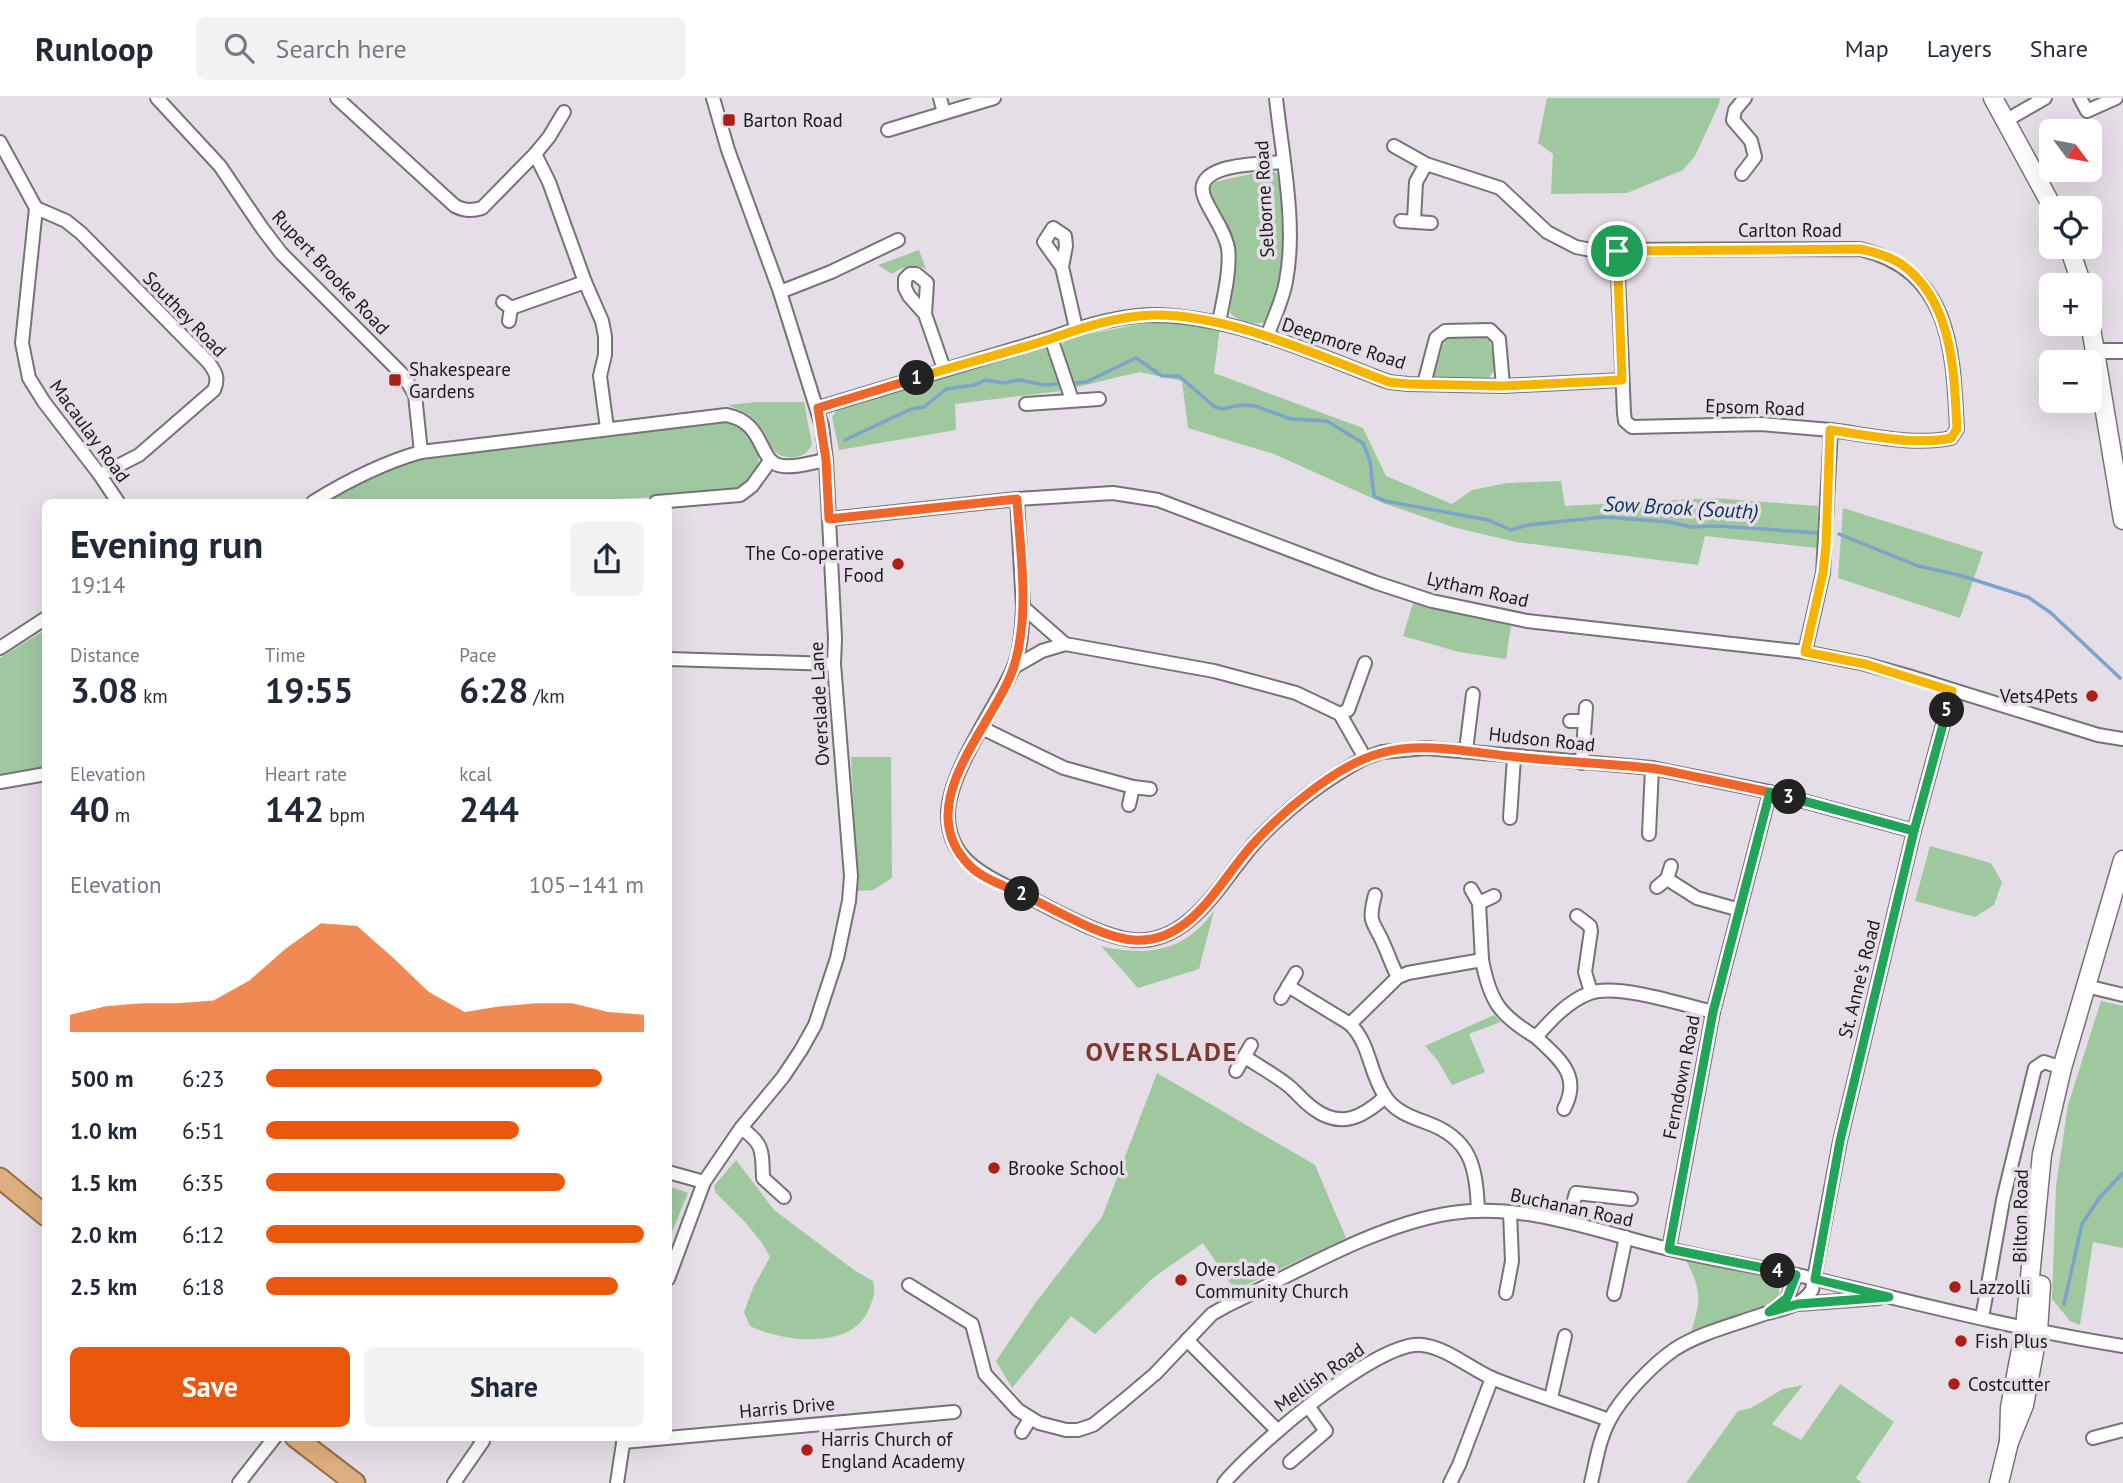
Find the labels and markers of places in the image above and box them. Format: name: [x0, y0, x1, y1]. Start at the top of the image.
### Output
place label: Barton Road: [743, 108, 843, 132]
marker: Barton Road: [721, 112, 737, 128]
pin: [1587, 221, 1647, 281]
place label: Shakespeare Gardens: [409, 357, 511, 403]
pin: 1: [900, 360, 934, 396]
marker: Shakespeare Gardens: [387, 372, 403, 388]
place label: The Co-operative Food: [745, 541, 884, 587]
marker: The Co-operative Food: [890, 556, 906, 572]
place label: Vets4Pets: [1999, 684, 2078, 708]
marker: Vets4Pets: [2084, 688, 2100, 704]
pin: 5: [1930, 692, 1965, 728]
pin: 3: [1772, 780, 1806, 814]
pin: 2: [1004, 876, 1040, 912]
place label: Brooke School: [1008, 1156, 1125, 1180]
marker: Brooke School: [986, 1160, 1002, 1176]
pin: 4: [1760, 1254, 1796, 1288]
place label: Overslade Community Church: [1195, 1257, 1349, 1303]
marker: Overslade Community Church: [1173, 1272, 1189, 1288]
place label: Lazzolli: [1969, 1275, 2031, 1299]
marker: Lazzolli: [1947, 1279, 1963, 1295]
place label: Fish Plus: [1975, 1329, 2048, 1353]
marker: Fish Plus: [1953, 1333, 1969, 1349]
place label: Costcutter: [1968, 1372, 2051, 1396]
marker: Costcutter: [1946, 1376, 1962, 1392]
place label: Harris Church of England Academy: [821, 1427, 965, 1473]
marker: Harris Church of England Academy: [799, 1442, 815, 1458]

